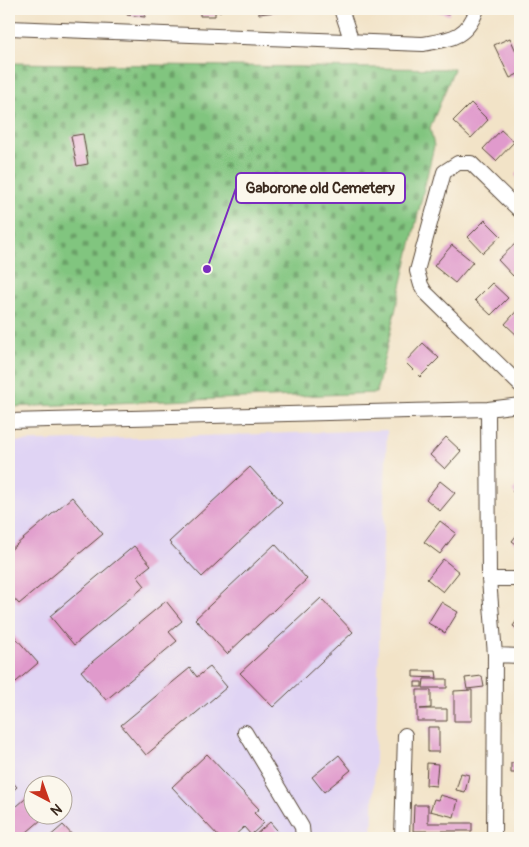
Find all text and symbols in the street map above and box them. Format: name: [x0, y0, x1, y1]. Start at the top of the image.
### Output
callout: Gaborone old Cemetery: [236, 173, 405, 203]
text: Gaborone old Cemetery: [245, 179, 395, 198]
north arrow: [22, 774, 72, 824]
text: N: [47, 800, 65, 819]

